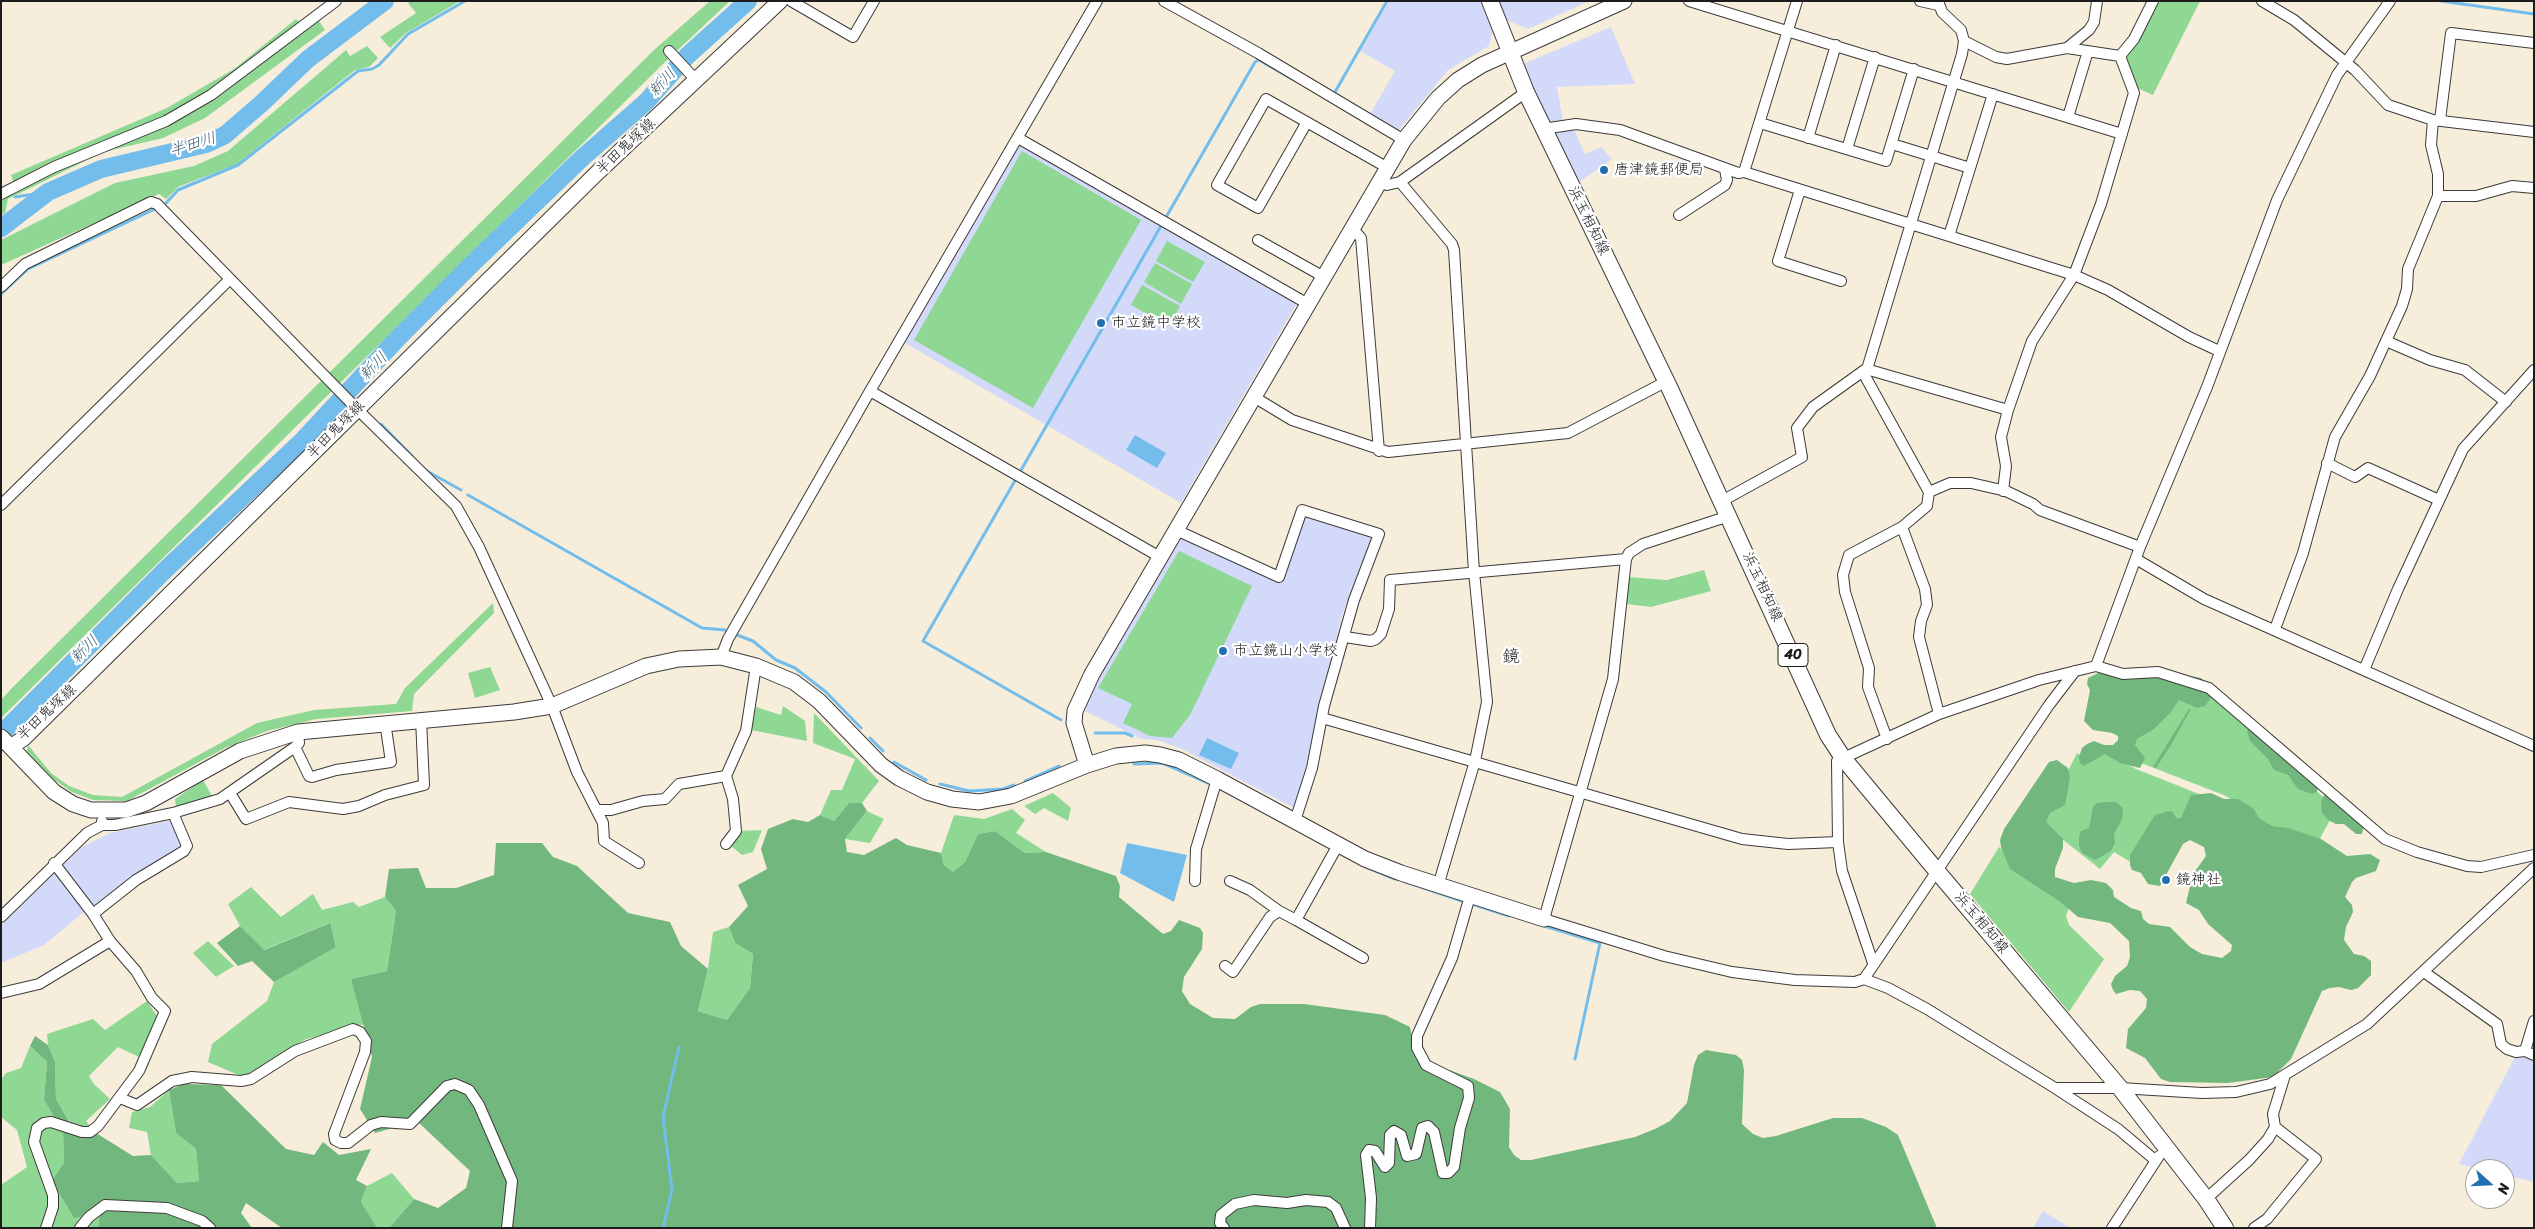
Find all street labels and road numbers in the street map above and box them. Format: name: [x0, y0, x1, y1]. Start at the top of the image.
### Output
street label: 半田鬼塚線: [592, 115, 660, 179]
street label: 浜玉相知線: [1563, 183, 1613, 259]
street label: 半田鬼塚線: [303, 397, 369, 463]
street label: 浜玉相知線: [1738, 549, 1786, 625]
road number: 40: [1778, 644, 1808, 666]
street label: 半田鬼塚線: [13, 681, 81, 745]
street label: 浜玉相知線: [1950, 888, 2012, 958]

